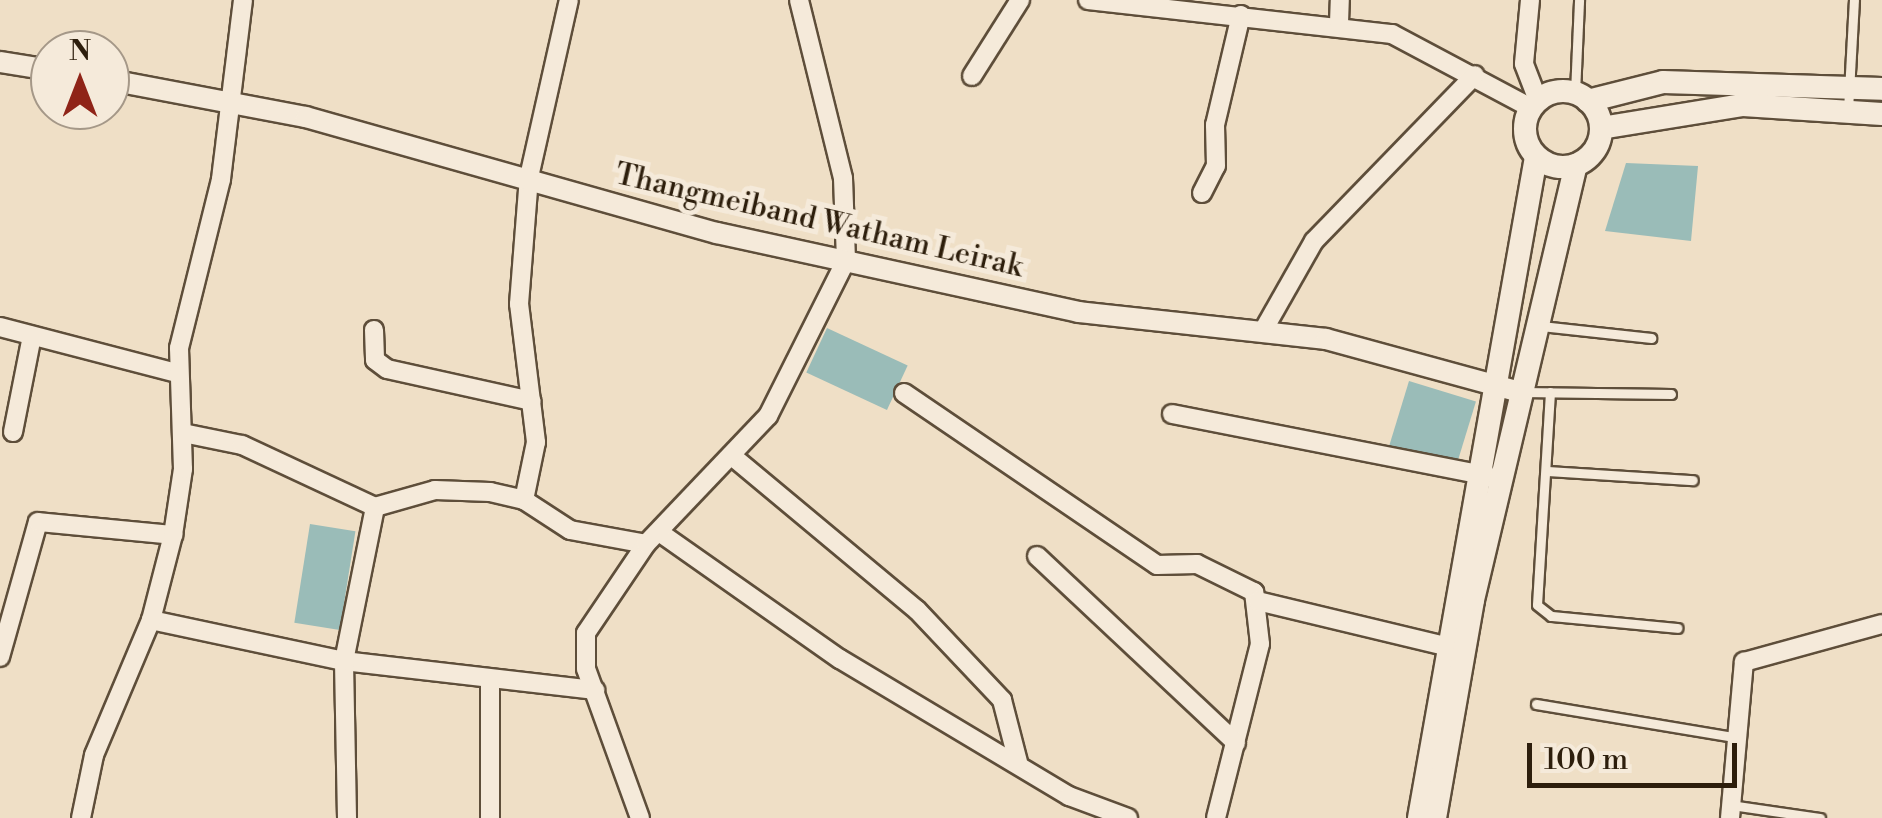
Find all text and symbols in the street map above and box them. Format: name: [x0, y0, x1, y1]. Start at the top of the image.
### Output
north arrow: [30, 30, 130, 130]
text: N: [69, 34, 91, 69]
street label: Thangmeiband Watham Leirak: [612, 157, 1026, 285]
scale bar: [1532, 723, 1742, 785]
text: 100 m: [1544, 741, 1628, 779]

